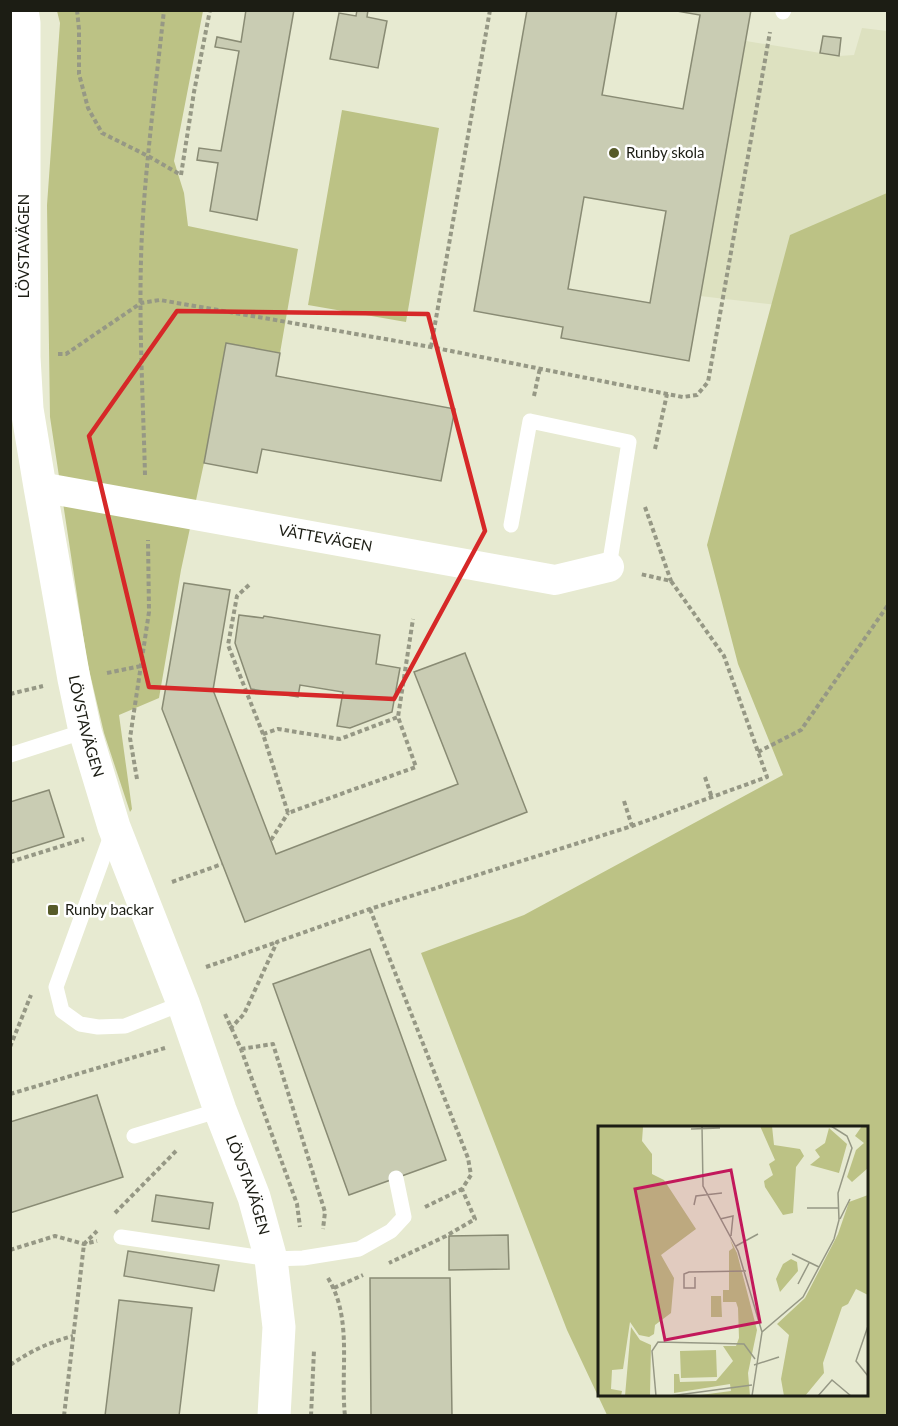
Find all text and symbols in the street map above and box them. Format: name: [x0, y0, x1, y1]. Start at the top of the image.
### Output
place label: Runby skola: [626, 143, 704, 161]
marker: Runby skola: [607, 146, 621, 160]
street label: LÖVSTAVÄGEN: [14, 194, 32, 298]
street label: VÄTTEVÄGEN: [277, 520, 374, 555]
street label: LÖVSTAVÄGEN: [65, 673, 108, 779]
place label: Runby backar: [65, 900, 154, 918]
marker: Runby backar: [46, 903, 60, 917]
inset map: [598, 1126, 868, 1396]
street label: LÖVSTAVÄGEN: [223, 1132, 274, 1237]

